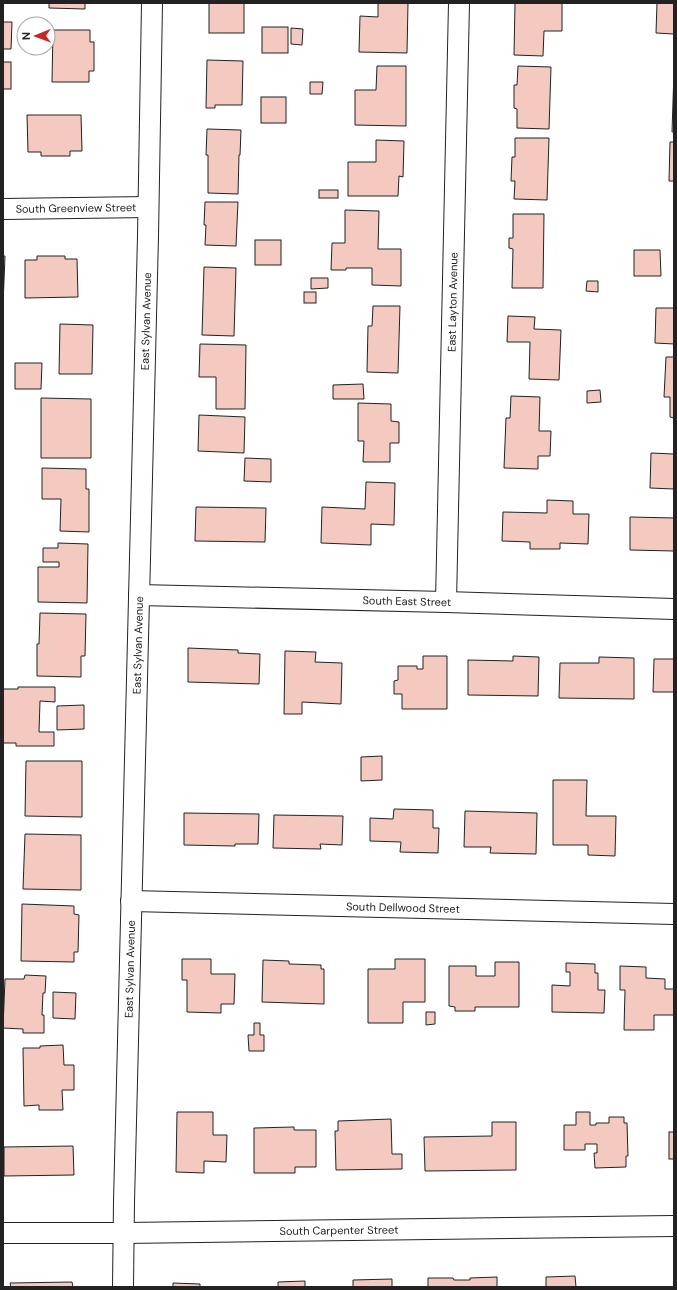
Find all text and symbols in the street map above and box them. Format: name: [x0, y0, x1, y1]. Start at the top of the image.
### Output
north arrow: [16, 16, 56, 56]
text: N: [19, 32, 33, 40]
street label: South Greenview Street: [16, 200, 136, 216]
street label: East Layton Avenue: [444, 252, 461, 352]
street label: East Sylvan Avenue: [138, 272, 154, 370]
street label: South East Street: [362, 593, 452, 609]
street label: East Sylvan Avenue: [130, 596, 146, 694]
street label: South Dellwood Street: [346, 899, 460, 916]
street label: East Sylvan Avenue: [122, 920, 138, 1018]
street label: South Carpenter Street: [279, 1223, 399, 1238]

